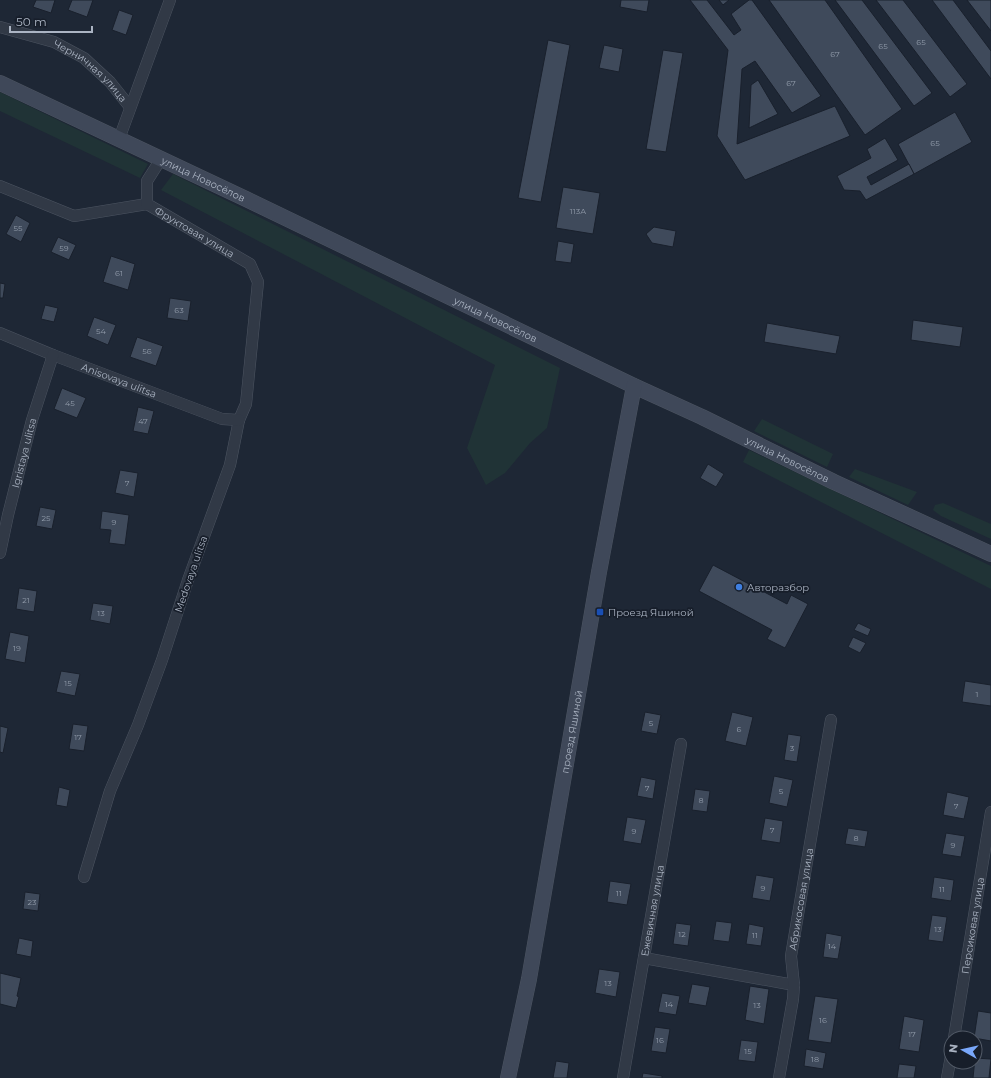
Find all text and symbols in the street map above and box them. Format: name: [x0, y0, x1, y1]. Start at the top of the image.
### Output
scale bar: [10, 8, 92, 34]
text: 50 m: [16, 14, 47, 29]
street label: Черничная улица: [52, 37, 130, 105]
house number: 65: [916, 37, 926, 47]
house number: 65: [878, 41, 888, 51]
house number: 67: [830, 49, 840, 59]
house number: 67: [786, 78, 796, 88]
house number: 65: [930, 138, 940, 148]
street label: улица Новосёлов: [159, 153, 248, 204]
street label: Фруктовая улица: [153, 204, 237, 260]
house number: 113А: [570, 206, 586, 216]
house number: 55: [13, 223, 23, 233]
house number: 59: [59, 243, 69, 253]
house number: 61: [115, 268, 123, 278]
street label: улица Новосёлов: [451, 293, 540, 345]
house number: 63: [174, 305, 184, 315]
house number: 54: [96, 326, 107, 336]
house number: 56: [142, 346, 152, 356]
street label: Anisovaya ulitsa: [80, 360, 158, 400]
house number: 45: [65, 398, 75, 408]
street label: Igristaya ulitsa: [9, 416, 39, 489]
house number: 47: [138, 416, 148, 426]
street label: улица Новосёлов: [743, 433, 832, 485]
house number: 7: [125, 478, 130, 488]
house number: 25: [41, 513, 51, 523]
house number: 9: [112, 517, 117, 527]
street label: Medovaya ulitsa: [172, 534, 210, 614]
place label: Авторазбор: [747, 581, 809, 594]
marker: Авторазбор: [734, 582, 744, 592]
house number: 21: [22, 595, 30, 605]
place label: Проезд Яшиной: [608, 606, 694, 619]
marker: Проезд Яшиной: [595, 607, 605, 617]
house number: 13: [97, 608, 105, 618]
house number: 19: [13, 643, 21, 653]
house number: 15: [64, 678, 72, 688]
street label: проезд Яшиной: [558, 689, 585, 774]
house number: 1: [976, 689, 978, 699]
house number: 5: [649, 718, 654, 728]
house number: 6: [737, 724, 742, 734]
house number: 17: [74, 732, 82, 742]
house number: 3: [790, 743, 795, 753]
house number: 7: [645, 783, 650, 793]
house number: 5: [779, 786, 784, 796]
house number: 8: [698, 795, 704, 805]
house number: 7: [954, 801, 959, 811]
house number: 7: [770, 825, 775, 835]
house number: 9: [632, 826, 637, 836]
house number: 8: [853, 833, 859, 843]
house number: 9: [951, 840, 956, 850]
street label: Абрикосовая улица: [786, 847, 816, 951]
street label: Ежевичная улица: [638, 864, 666, 957]
street label: Персиковая улица: [958, 876, 987, 975]
house number: 9: [761, 883, 766, 893]
house number: 11: [939, 884, 945, 894]
house number: 11: [616, 888, 622, 898]
house number: 23: [27, 897, 37, 907]
house number: 13: [934, 924, 942, 934]
house number: 12: [678, 929, 686, 939]
house number: 11: [752, 930, 758, 940]
house number: 14: [828, 941, 837, 951]
house number: 13: [604, 978, 612, 988]
house number: 14: [665, 999, 674, 1009]
house number: 13: [753, 1000, 761, 1010]
house number: 16: [819, 1015, 827, 1025]
house number: 17: [908, 1029, 916, 1039]
north arrow: [943, 1030, 983, 1070]
house number: 16: [656, 1035, 664, 1045]
text: N: [946, 1043, 961, 1054]
house number: 15: [744, 1046, 752, 1056]
house number: 18: [811, 1054, 819, 1064]

